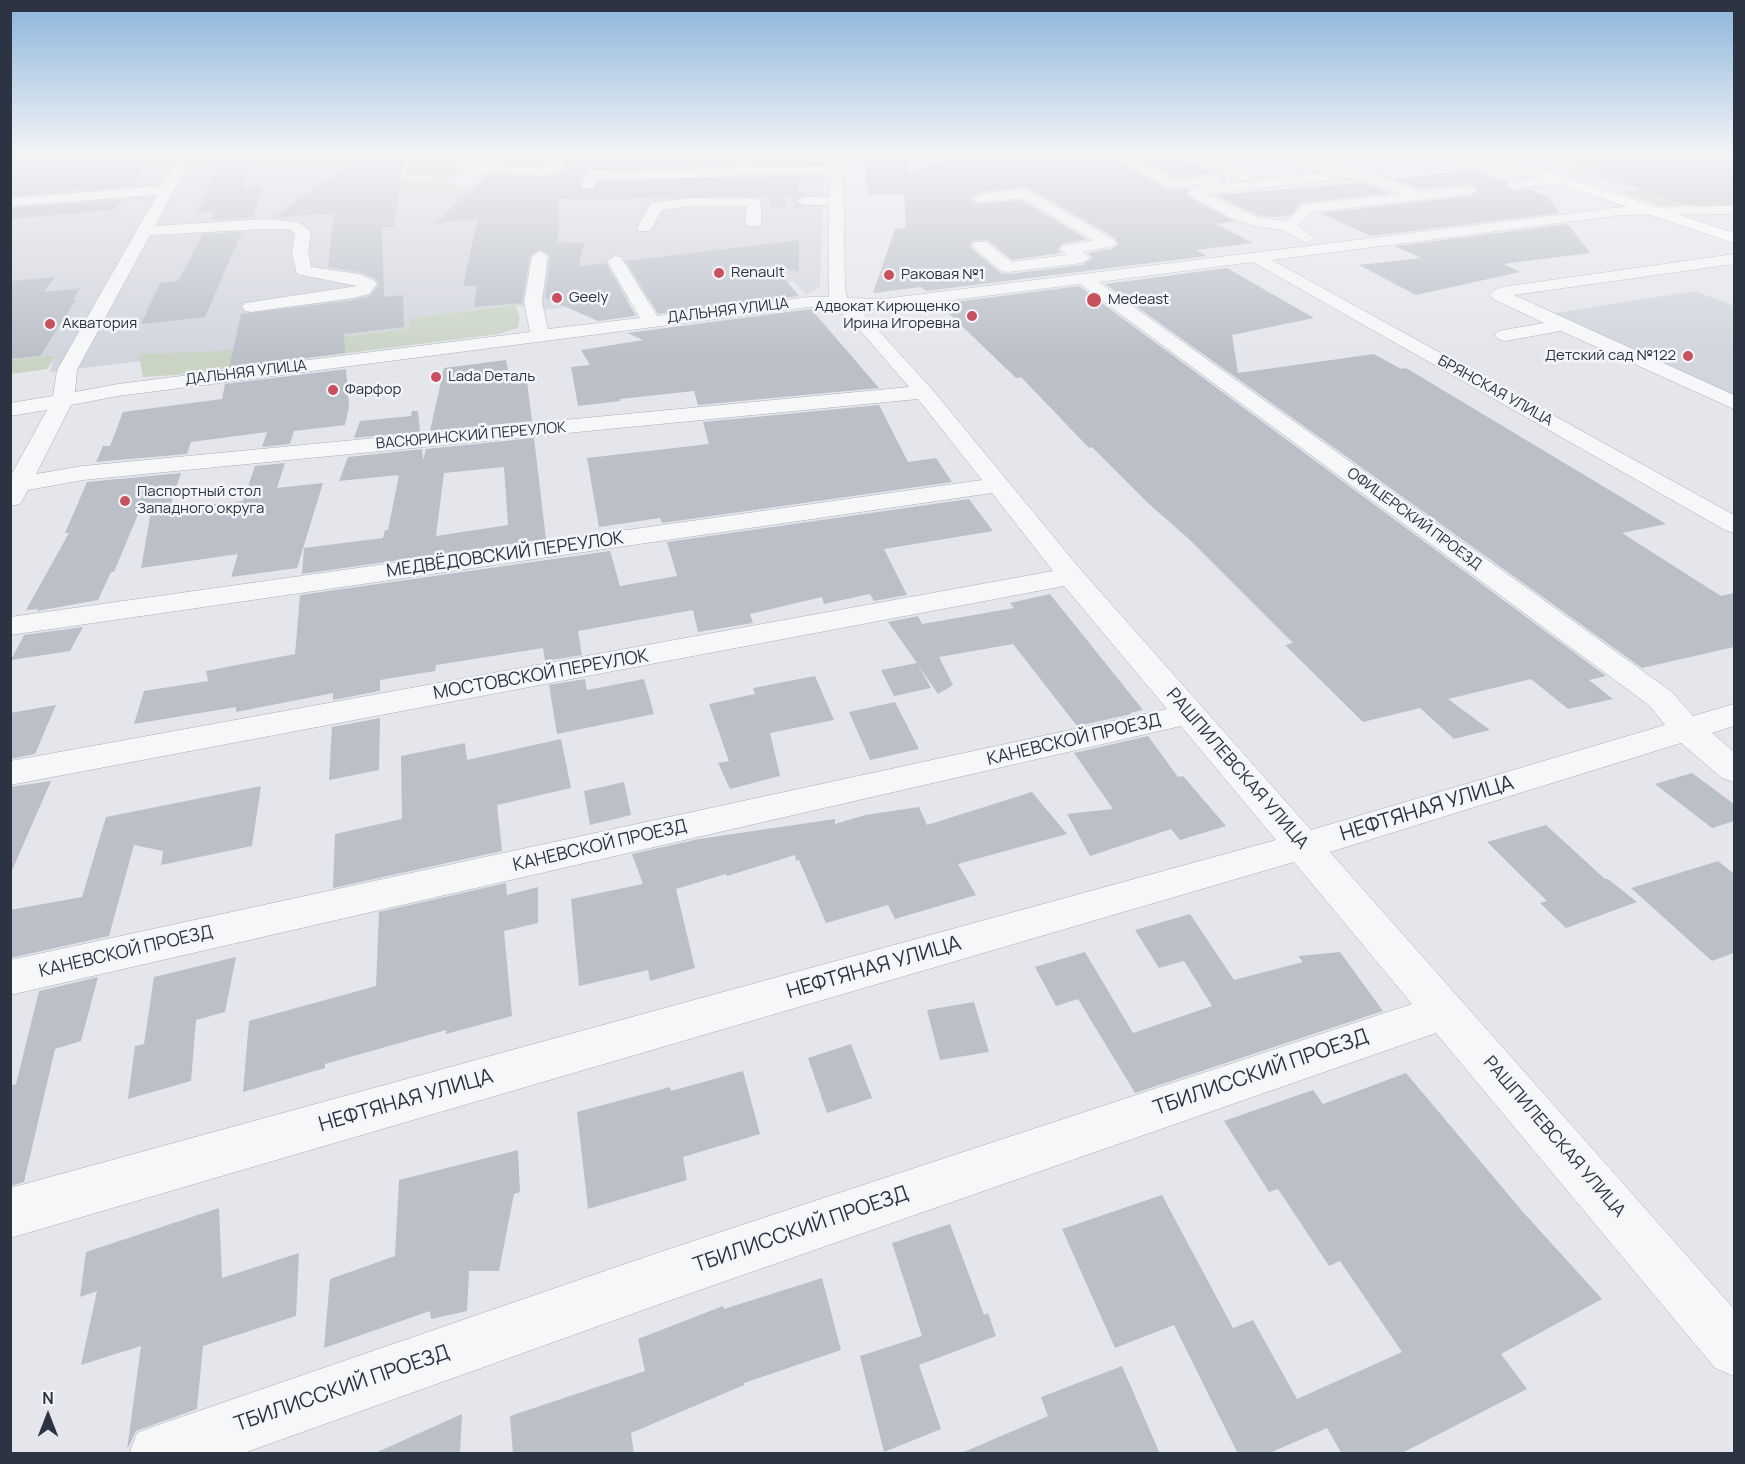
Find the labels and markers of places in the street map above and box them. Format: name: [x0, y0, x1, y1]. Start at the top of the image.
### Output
place label: Renault: [731, 264, 785, 282]
marker: Renault: [712, 266, 726, 280]
place label: Раковая №1: [901, 266, 985, 284]
marker: Раковая №1: [882, 268, 896, 282]
place label: Geely: [569, 289, 609, 307]
marker: Geely: [550, 291, 564, 305]
marker: Medeast: [1085, 291, 1103, 309]
place label: Medeast: [1108, 291, 1169, 309]
place label: Адвокат Кирющенко Ирина Игоревна: [815, 298, 960, 333]
marker: Адвокат Кирющенко Ирина Игоревна: [965, 309, 979, 323]
place label: Акватория: [62, 315, 137, 333]
marker: Акватория: [43, 317, 57, 331]
place label: Детский сад №122: [1545, 347, 1676, 365]
marker: Детский сад №122: [1681, 349, 1695, 363]
place label: Lada Dеталь: [448, 368, 535, 386]
marker: Lada Dеталь: [429, 370, 443, 384]
place label: Фарфор: [345, 381, 401, 399]
marker: Фарфор: [326, 383, 340, 397]
place label: Паспортный стол Западного округа: [137, 483, 264, 518]
marker: Паспортный стол Западного округа: [118, 494, 132, 508]

